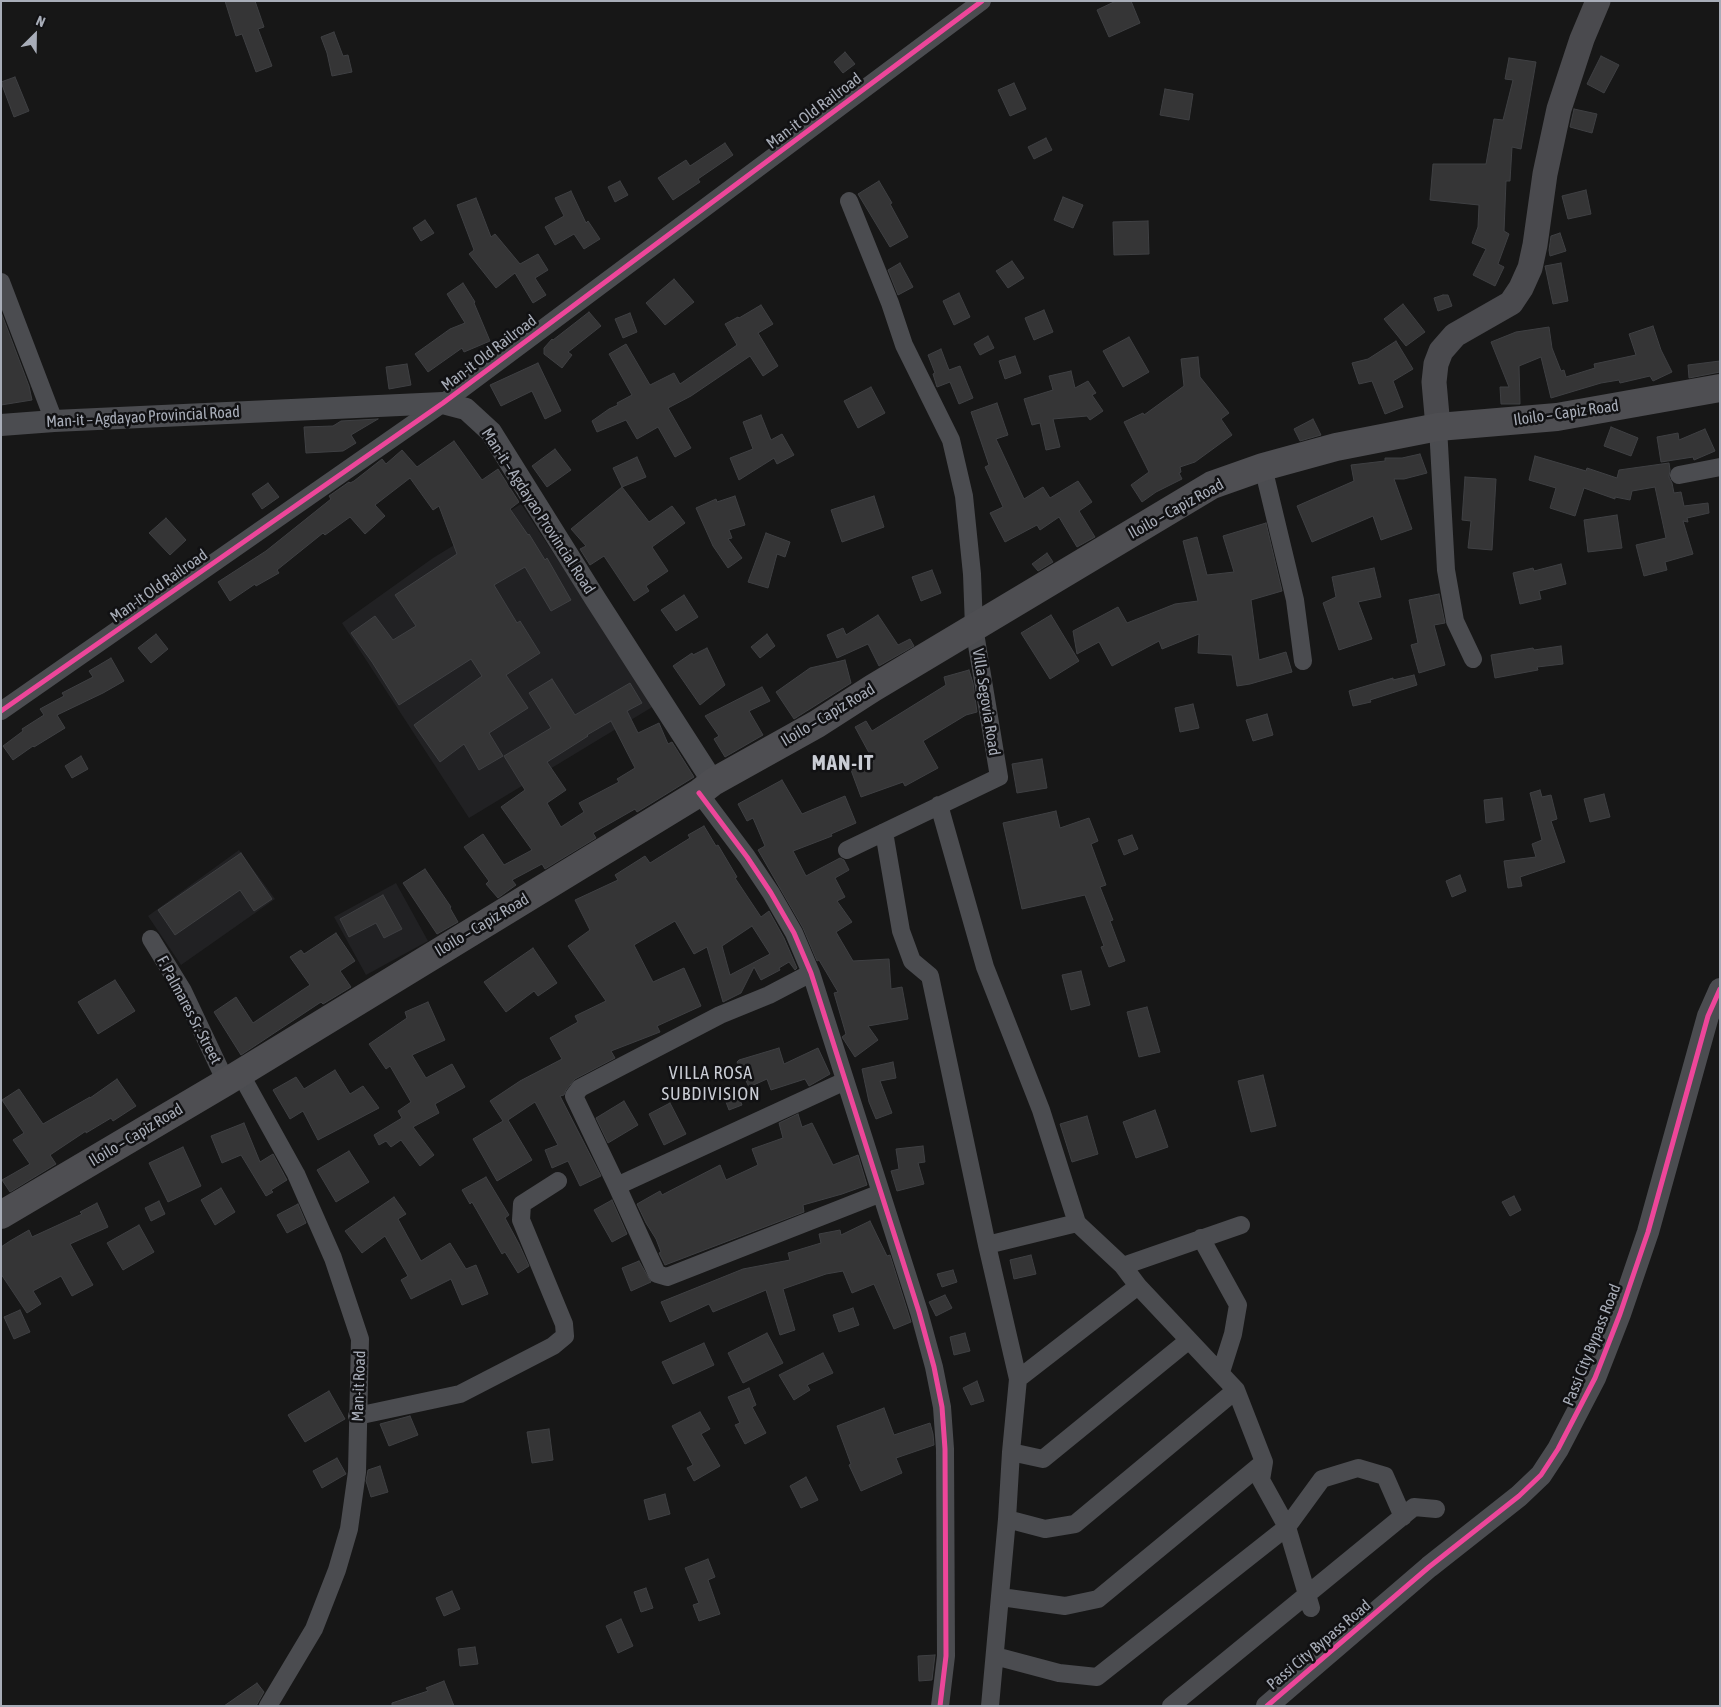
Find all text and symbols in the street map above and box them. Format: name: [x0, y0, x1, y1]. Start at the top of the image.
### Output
north arrow: [10, 10, 60, 60]
text: N: [34, 12, 48, 30]
street label: Man-it Old Railroad: [763, 69, 865, 153]
street label: Man-it Old Railroad: [438, 311, 540, 395]
street label: Iloilo – Capiz Road: [1512, 396, 1620, 430]
street label: Man-it – Agdayao Provincial Road: [46, 402, 240, 432]
street label: Man-it – Agdayao Provincial Road: [477, 424, 599, 598]
street label: Iloilo – Capiz Road: [1125, 475, 1227, 543]
street label: Man-it Old Railroad: [107, 545, 211, 627]
street label: Villa Segovia Road: [968, 647, 1004, 757]
street label: Iloilo – Capiz Road: [778, 679, 878, 751]
district label: MAN-IT: [811, 750, 875, 776]
street label: Iloilo – Capiz Road: [432, 889, 532, 961]
street label: F. Palmares Sr. Street: [152, 953, 226, 1067]
district label: VILLA ROSA SUBDIVISION: [660, 1062, 762, 1104]
street label: Iloilo – Capiz Road: [86, 1099, 186, 1171]
street label: Passi City Bypass Road: [1559, 1281, 1625, 1409]
street label: Man-it Road: [348, 1350, 370, 1422]
street label: Passi City Bypass Road: [1263, 1596, 1375, 1694]

